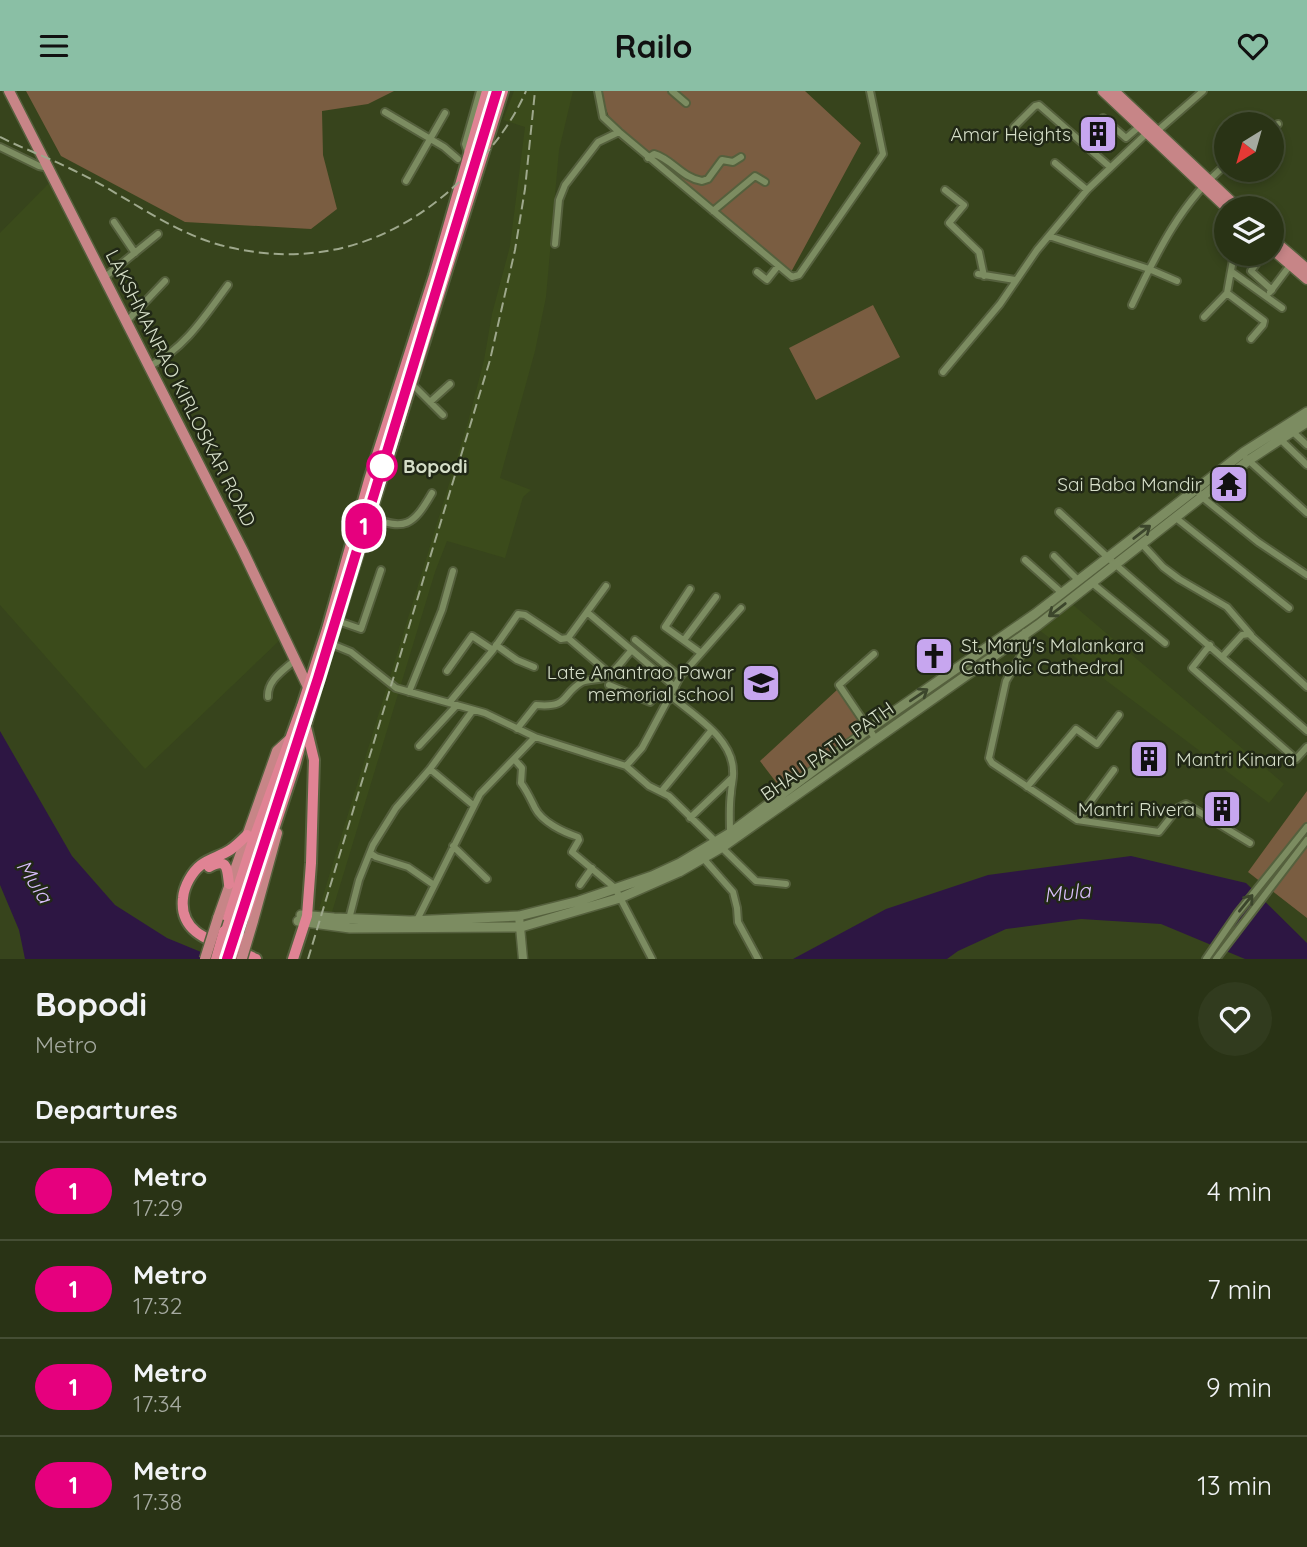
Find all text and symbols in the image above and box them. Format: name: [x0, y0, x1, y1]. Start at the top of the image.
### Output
text: Railo: [614, 26, 693, 66]
icon: menu: [35, 27, 73, 65]
icon: heart: [1234, 27, 1272, 65]
north arrow: [1214, 112, 1284, 182]
map controls: [1214, 112, 1284, 266]
building icon: Amar Heights: [1077, 113, 1119, 155]
place label: Amar Heights: [951, 122, 1071, 146]
button: layers: [1214, 196, 1284, 266]
street label: LAKSHMANRAO KIRLOSKAR ROAD: [101, 246, 261, 530]
marker: Bopodi: [367, 451, 397, 481]
place label: Bopodi: [403, 454, 468, 478]
temple icon: Sai Baba Mandir: [1208, 463, 1250, 505]
place label: Sai Baba Mandir: [1057, 472, 1203, 496]
line badge: 1: [341, 503, 387, 549]
text: 1: [359, 511, 369, 541]
one-way arrow: [1132, 524, 1150, 539]
one-way arrow: [1048, 603, 1066, 618]
place label: St. Mary's Malankara Catholic Cathedral: [961, 633, 1144, 679]
church icon: St. Mary's Malankara Catholic Cathedral: [913, 635, 955, 677]
place label: Late Anantrao Pawar memorial school: [547, 660, 735, 706]
school or university icon: Late Anantrao Pawar memorial school: [740, 662, 782, 704]
one-way arrow: [909, 688, 928, 702]
street label: BHAU PATIL PATH: [756, 696, 898, 806]
building icon: Mantri Kinara: [1128, 738, 1170, 780]
place label: Mantri Kinara: [1176, 747, 1295, 771]
building icon: Mantri Rivera: [1201, 788, 1243, 830]
place label: Mantri Rivera: [1078, 797, 1195, 821]
water label: Mula: [11, 854, 59, 909]
water label: Mula: [1042, 876, 1093, 907]
one-way arrow: [1238, 895, 1254, 913]
button: heart: [1198, 982, 1272, 1056]
text: Bopodi: [35, 983, 147, 1024]
text: Metro: [35, 1030, 97, 1059]
text: Departures: [35, 1093, 178, 1126]
text: Metro: [133, 1160, 207, 1193]
text: 4 min: [1207, 1175, 1272, 1208]
text: 1: [69, 1176, 78, 1206]
text: 17:29: [133, 1193, 183, 1222]
text: Metro: [133, 1258, 207, 1291]
text: 7 min: [1207, 1273, 1272, 1306]
text: 1: [69, 1274, 78, 1304]
text: 17:32: [133, 1291, 182, 1320]
text: Metro: [133, 1356, 207, 1389]
text: 9 min: [1206, 1371, 1272, 1404]
text: 1: [69, 1372, 78, 1402]
text: 17:34: [133, 1389, 182, 1418]
text: Metro: [133, 1454, 207, 1487]
text: 13 min: [1197, 1469, 1272, 1502]
text: 1: [69, 1470, 78, 1500]
text: 17:38: [133, 1487, 182, 1516]

